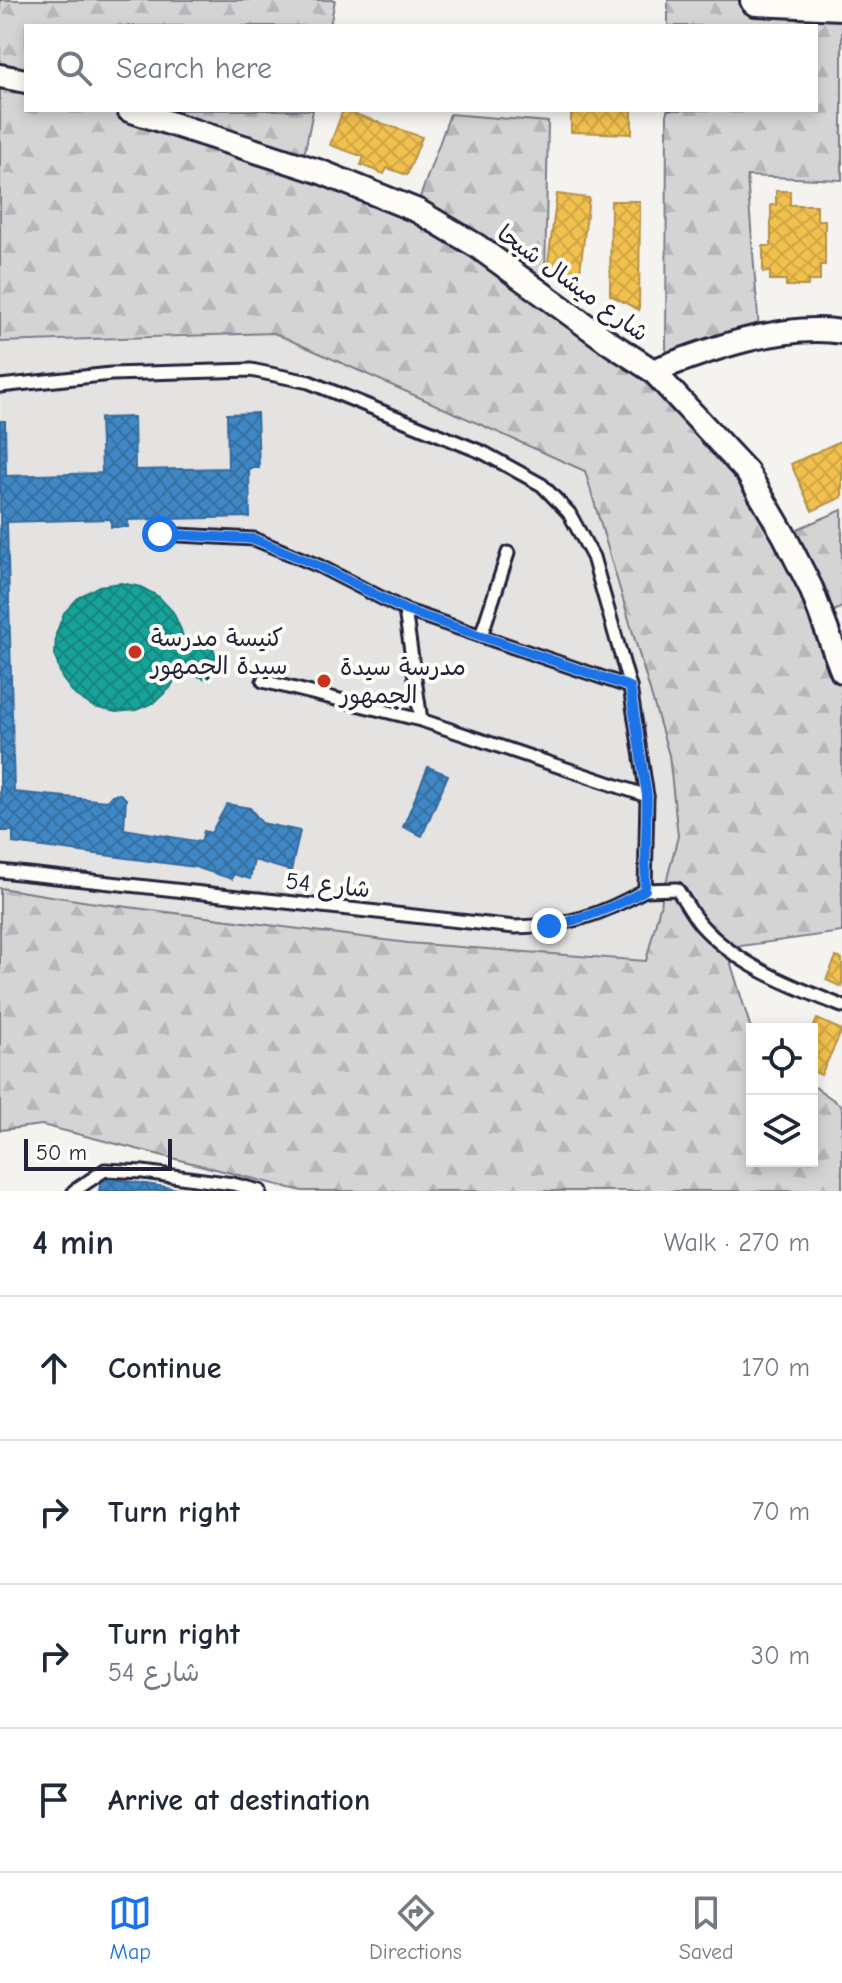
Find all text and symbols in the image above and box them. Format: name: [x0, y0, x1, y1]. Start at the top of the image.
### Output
search box: [24, 24, 818, 112]
icon: search: [52, 46, 96, 90]
text: Search here: [116, 51, 272, 86]
street label: شارع ميشال شيحا: [490, 219, 654, 350]
route start: [142, 516, 178, 552]
place label: كنيسة مدرسة سيدة الجمهور: [149, 624, 287, 682]
marker: كنيسة مدرسة سيدة الجمهور: [126, 643, 144, 661]
place label: مدرسة سيدة الجمهور: [338, 653, 466, 711]
marker: مدرسة سيدة الجمهور: [315, 672, 333, 690]
street label: شارع 54: [284, 867, 372, 906]
route end: [531, 908, 567, 944]
map controls: [746, 1023, 818, 1167]
button: locate: [746, 1023, 818, 1095]
button: layers: [746, 1095, 818, 1167]
scale bar: [24, 1135, 172, 1171]
text: 50 m: [36, 1140, 87, 1166]
text: 4 min: [32, 1223, 114, 1263]
text: Walk · 270 m: [664, 1228, 810, 1258]
icon: ahead: [32, 1346, 76, 1390]
text: Continue: [108, 1351, 222, 1386]
text: 170 m: [741, 1353, 810, 1383]
icon: right: [32, 1490, 76, 1534]
text: Turn right: [108, 1495, 240, 1530]
text: 70 m: [752, 1497, 810, 1527]
text: Turn right: [108, 1617, 240, 1652]
icon: right: [32, 1634, 76, 1678]
text: 30 m: [751, 1641, 810, 1671]
text: شارع 54: [108, 1658, 200, 1688]
icon: arrive: [32, 1778, 76, 1822]
text: Arrive at destination: [108, 1783, 370, 1818]
tab: Map: [108, 1891, 152, 1965]
tab: Directions: [369, 1891, 462, 1965]
tab: Saved: [679, 1891, 734, 1965]

